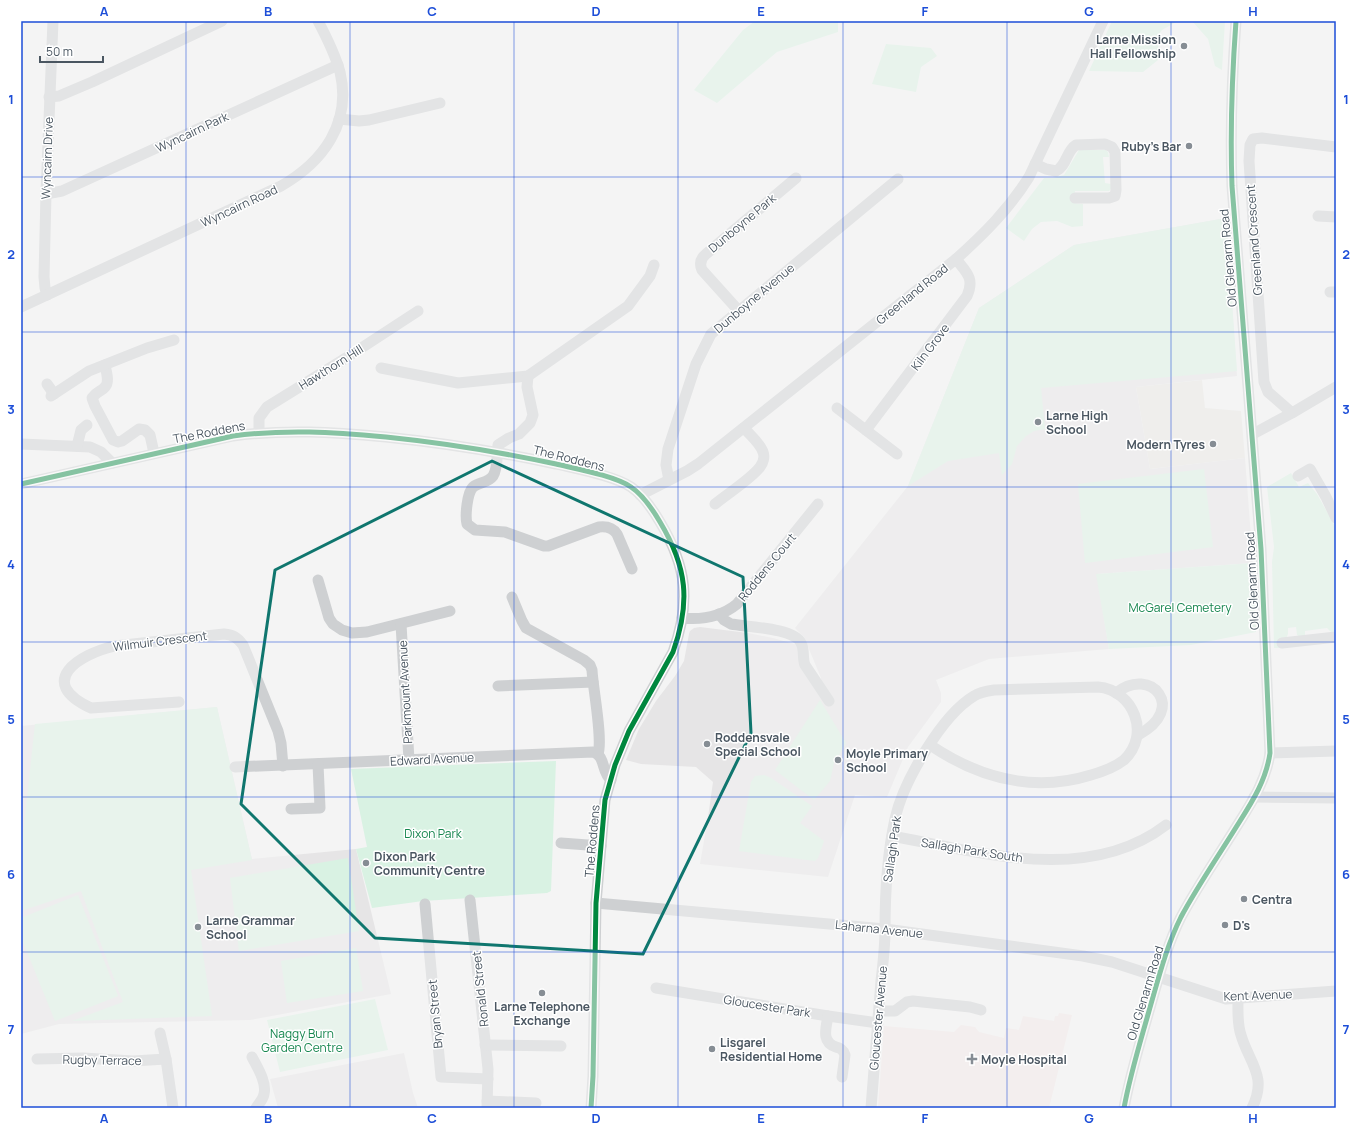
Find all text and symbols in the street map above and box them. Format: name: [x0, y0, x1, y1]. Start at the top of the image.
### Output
text: A: [100, 2, 109, 20]
text: B: [264, 2, 272, 20]
text: C: [427, 2, 437, 20]
text: D: [591, 2, 601, 20]
text: E: [757, 2, 765, 20]
text: F: [922, 2, 929, 20]
text: G: [1084, 2, 1094, 20]
text: H: [1248, 2, 1258, 20]
place label: Larne Mission Hall Fellowship: [1090, 31, 1176, 62]
scale bar: [40, 38, 103, 64]
marker: Larne Mission Hall Fellowship: [1179, 41, 1189, 51]
text: 50 m: [46, 43, 73, 60]
text: 1: [8, 90, 14, 108]
text: 1: [1343, 90, 1349, 108]
street label: Wyncairn Park: [153, 107, 232, 156]
street label: Wyncairn Drive: [37, 116, 57, 200]
place label: Ruby's Bar: [1121, 138, 1181, 155]
marker: Ruby's Bar: [1184, 141, 1194, 151]
street label: Wyncairn Road: [198, 181, 280, 231]
street label: Greenland Crescent: [1242, 184, 1266, 296]
street label: Dunboyne Park: [705, 189, 780, 256]
street label: Old Glenarm Road: [1215, 208, 1241, 308]
text: 2: [7, 245, 15, 263]
text: 2: [1342, 245, 1350, 263]
street label: Dunboyne Avenue: [710, 259, 798, 337]
street label: Greenland Road: [872, 260, 952, 328]
street label: Kiln Grove: [907, 320, 953, 374]
street label: Hawthorn Hill: [295, 340, 367, 394]
text: 3: [7, 400, 15, 418]
text: 3: [1342, 400, 1350, 418]
place label: Larne High School: [1046, 407, 1108, 438]
street label: The Roddens: [172, 417, 246, 447]
marker: Larne High School: [1033, 417, 1043, 427]
place label: Modern Tyres: [1126, 436, 1205, 453]
marker: Modern Tyres: [1208, 439, 1218, 449]
street label: The Roddens: [532, 441, 606, 475]
street label: Roddens Court: [734, 529, 800, 605]
street label: Old Glenarm Road: [1241, 532, 1263, 630]
text: 4: [7, 555, 15, 573]
text: 4: [1342, 555, 1350, 573]
park label: McGarel Cemetery: [1128, 599, 1232, 616]
street label: Wilmuir Crescent: [112, 627, 208, 655]
street label: Parkmount Avenue: [394, 640, 416, 744]
text: 5: [7, 710, 15, 728]
text: 5: [1342, 710, 1350, 728]
place label: Roddensvale Special School: [715, 729, 801, 760]
marker: Roddensvale Special School: [702, 739, 712, 749]
place label: Moyle Primary School: [846, 745, 928, 776]
street label: Edward Avenue: [389, 748, 475, 770]
marker: Moyle Primary School: [833, 755, 843, 765]
street label: The Roddens: [580, 804, 604, 878]
street label: Sallagh Park: [879, 814, 905, 883]
park label: Dixon Park: [404, 825, 463, 842]
street label: Sallagh Park South: [920, 834, 1024, 866]
place label: Dixon Park Community Centre: [374, 848, 485, 879]
marker: Dixon Park Community Centre: [361, 858, 371, 868]
text: 6: [7, 865, 15, 883]
text: 6: [1342, 865, 1350, 883]
place label: Centra: [1252, 891, 1292, 908]
marker: Centra: [1239, 894, 1249, 904]
place label: Larne Grammar School: [206, 912, 295, 943]
street label: Laharna Avenue: [834, 916, 924, 942]
place label: D's: [1233, 917, 1251, 934]
marker: D's: [1220, 920, 1230, 930]
marker: Larne Grammar School: [193, 922, 203, 932]
street label: Old Glenarm Road: [1123, 944, 1167, 1042]
street label: Ronald Street: [468, 950, 492, 1028]
street label: Gloucester Avenue: [865, 965, 891, 1071]
street label: Bryan Street: [424, 979, 446, 1049]
street label: Kent Avenue: [1223, 985, 1293, 1005]
marker: Larne Telephone Exchange: [537, 988, 547, 998]
street label: Gloucester Park: [722, 991, 813, 1021]
place label: Larne Telephone Exchange: [494, 998, 590, 1029]
text: 7: [8, 1020, 15, 1038]
text: 7: [1343, 1020, 1350, 1038]
park label: Naggy Burn Garden Centre: [261, 1025, 343, 1056]
place label: Lisgarel Residential Home: [720, 1034, 822, 1065]
marker: Lisgarel Residential Home: [707, 1044, 717, 1054]
street label: Rugby Terrace: [62, 1051, 142, 1069]
place label: Moyle Hospital: [981, 1051, 1067, 1068]
marker: Moyle Hospital: [966, 1053, 978, 1065]
text: A: [100, 1109, 109, 1127]
text: B: [264, 1109, 272, 1127]
text: C: [427, 1109, 437, 1127]
text: D: [591, 1109, 601, 1127]
text: E: [757, 1109, 765, 1127]
text: F: [922, 1109, 929, 1127]
text: G: [1084, 1109, 1094, 1127]
text: H: [1248, 1109, 1258, 1127]

